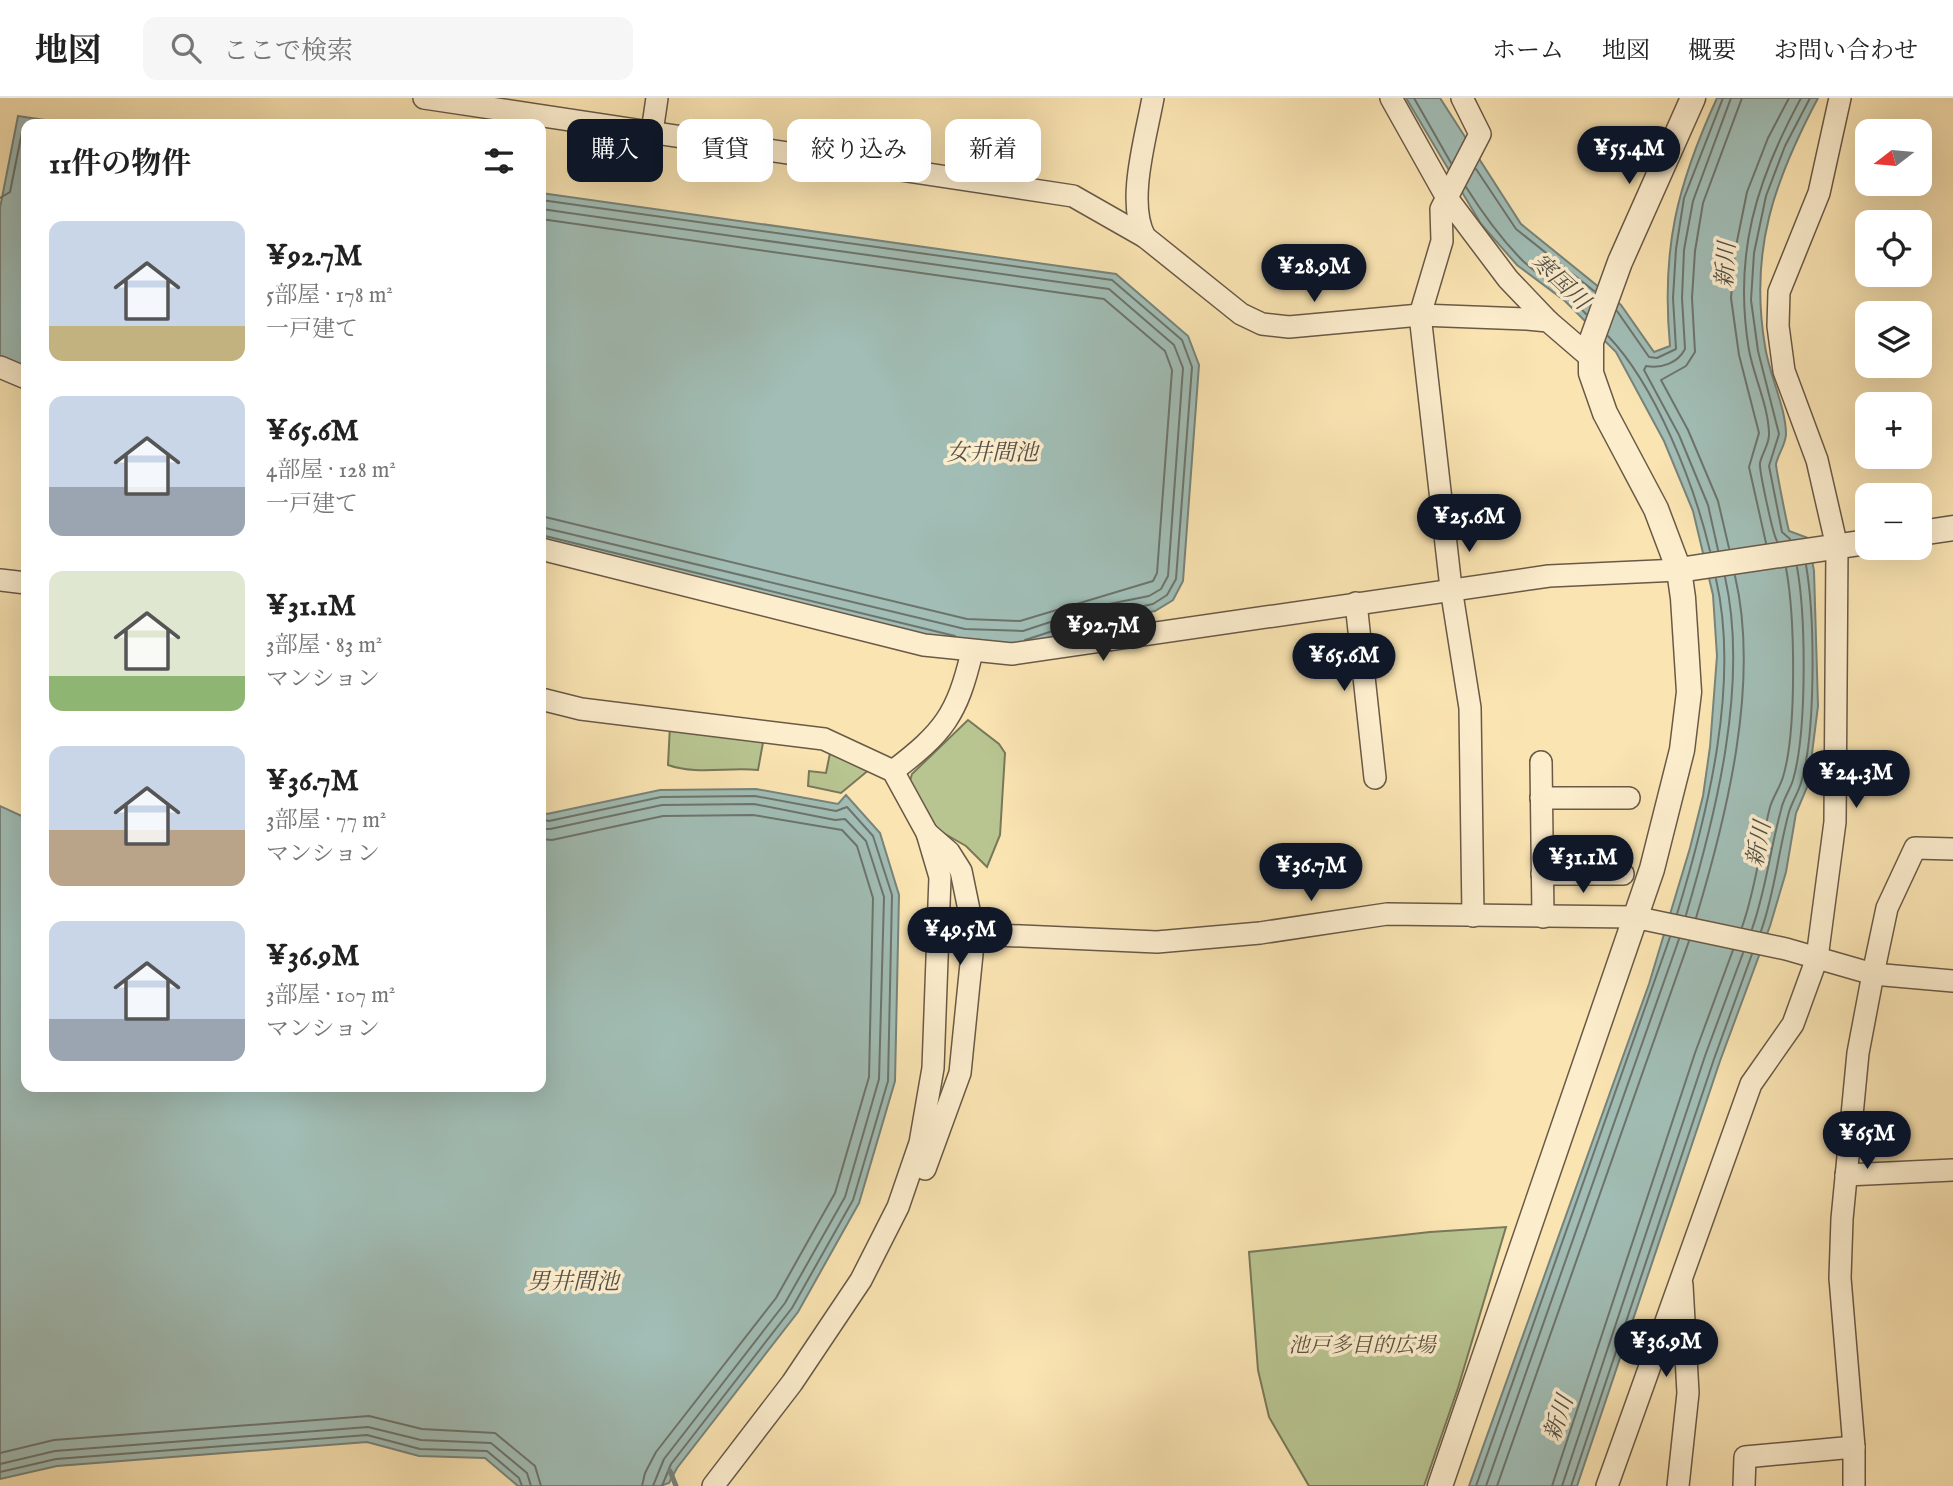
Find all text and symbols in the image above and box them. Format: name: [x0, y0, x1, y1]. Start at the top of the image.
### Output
search box: [143, 17, 633, 80]
icon: search: [167, 29, 205, 67]
text: 地図: [35, 31, 101, 73]
text: ここで検索: [223, 35, 353, 68]
text: ホーム: [1492, 36, 1564, 67]
text: 地図: [1602, 36, 1650, 67]
text: 概要: [1688, 36, 1736, 67]
text: お問い合わせ: [1774, 36, 1918, 67]
chip: 購入: [567, 119, 663, 182]
chip: 賃貸: [677, 119, 773, 182]
chip: 絞り込み: [787, 119, 931, 182]
chip: 新着: [945, 119, 1041, 182]
north arrow: [1855, 119, 1932, 196]
map controls: [1855, 119, 1932, 560]
pin: ¥55.4M: [1572, 126, 1686, 186]
text: ¥55.4M: [1593, 134, 1665, 163]
icon: filters: [480, 142, 518, 180]
text: 11件の物件: [49, 146, 191, 184]
button: locate: [1855, 210, 1932, 287]
text: ¥92.7M: [266, 238, 362, 276]
water label: 新川: [1710, 238, 1743, 289]
pin: ¥28.9M: [1257, 244, 1371, 304]
water label: 寒国川: [1525, 248, 1597, 318]
icon: home: [105, 249, 189, 333]
text: ¥28.9M: [1277, 252, 1351, 281]
text: 5部屋 · 178 m²: [266, 281, 393, 310]
button: layers: [1855, 301, 1932, 378]
text: 一戸建て: [266, 315, 358, 344]
button: +: [1855, 392, 1932, 469]
text: ¥65.6M: [266, 413, 359, 451]
icon: home: [105, 424, 189, 508]
water label: 女井間池: [946, 439, 1041, 468]
text: 4部屋 · 128 m²: [266, 456, 396, 485]
button: −: [1855, 483, 1932, 560]
text: 一戸建て: [266, 490, 358, 519]
pin: ¥25.6M: [1412, 494, 1526, 554]
text: ¥25.6M: [1433, 502, 1505, 531]
text: ¥31.1M: [266, 588, 356, 626]
icon: home: [105, 599, 189, 683]
pin: ¥92.7M: [1046, 603, 1160, 663]
text: ¥92.7M: [1066, 611, 1140, 640]
text: 3部屋 · 83 m²: [266, 631, 383, 660]
pin: ¥65.6M: [1287, 634, 1401, 693]
text: ¥65.6M: [1308, 641, 1380, 670]
text: マンション: [266, 665, 380, 694]
pin: ¥24.3M: [1799, 750, 1913, 810]
text: ¥24.3M: [1819, 758, 1893, 787]
text: ¥36.7M: [266, 763, 359, 801]
icon: home: [105, 774, 189, 858]
text: 3部屋 · 77 m²: [266, 806, 386, 835]
water label: 新川: [1741, 816, 1779, 870]
pin: ¥31.1M: [1526, 836, 1640, 895]
text: マンション: [266, 840, 380, 869]
text: ¥31.1M: [1548, 843, 1618, 872]
pin: ¥36.7M: [1254, 844, 1368, 903]
text: ¥36.7M: [1275, 851, 1347, 880]
pin: ¥49.5M: [903, 908, 1017, 967]
text: ¥49.5M: [924, 915, 996, 944]
text: ¥36.9M: [266, 938, 359, 976]
icon: home: [105, 949, 189, 1033]
text: 3部屋 · 107 m²: [266, 981, 395, 1010]
text: マンション: [266, 1015, 380, 1044]
pin: ¥65M: [1826, 1112, 1908, 1171]
text: ¥65M: [1839, 1119, 1895, 1148]
water label: 男井間池: [527, 1268, 622, 1297]
pin: ¥36.9M: [1609, 1320, 1723, 1379]
text: ¥36.9M: [1630, 1327, 1702, 1356]
park label: 池戸多目的広場: [1289, 1333, 1437, 1360]
water label: 新川: [1538, 1389, 1582, 1445]

